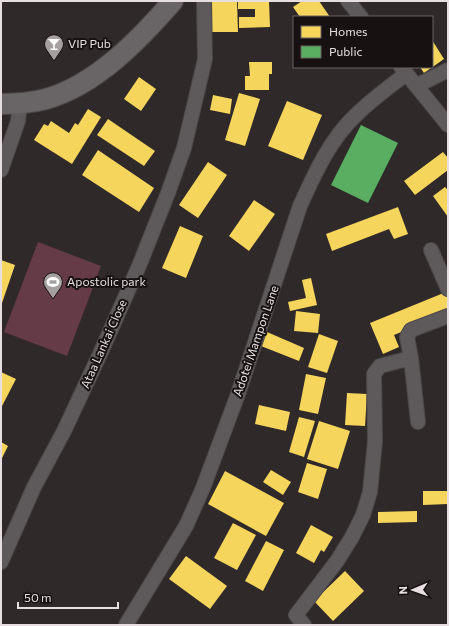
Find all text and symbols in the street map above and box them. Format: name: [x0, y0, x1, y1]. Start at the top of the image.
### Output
legend: [293, 16, 433, 68]
text: Homes: [329, 24, 367, 38]
bar icon: VIP Pub: [43, 33, 65, 61]
place label: VIP Pub: [68, 36, 111, 50]
text: Public: [329, 44, 362, 58]
sports icon: Apostolic park: [42, 271, 64, 299]
place label: Apostolic park: [67, 274, 146, 288]
street label: Adotei Mampon Lane: [229, 283, 281, 398]
street label: Ataa Lankai Close: [77, 297, 129, 390]
north arrow: [393, 570, 433, 610]
scale bar: [18, 584, 118, 610]
text: N: [396, 586, 409, 595]
text: 50 m: [24, 590, 52, 604]

